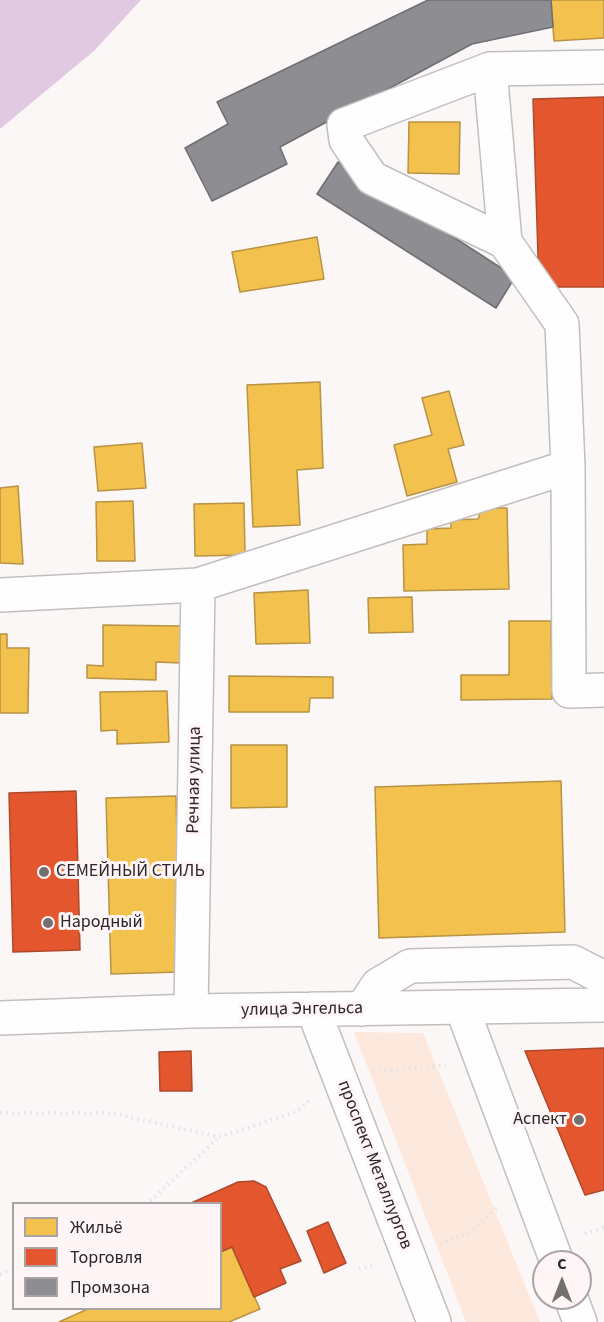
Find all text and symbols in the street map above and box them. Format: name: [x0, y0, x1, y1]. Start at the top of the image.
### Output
street label: Речная улица: [183, 726, 207, 834]
place label: СЕМЕЙНЫЙ СТИЛЬ: [56, 861, 205, 883]
marker: СЕМЕЙНЫЙ СТИЛЬ: [37, 865, 51, 879]
place label: Народный: [60, 912, 143, 934]
marker: Народный: [41, 916, 55, 930]
street label: улица Энгельса: [241, 998, 363, 1022]
street label: проспект Металлургов: [332, 1078, 416, 1252]
place label: Аспект: [513, 1109, 567, 1131]
marker: Аспект: [572, 1113, 586, 1127]
legend: [12, 1202, 222, 1310]
text: Жильё: [70, 1215, 122, 1240]
text: Торговля: [70, 1245, 143, 1270]
north arrow: [532, 1250, 592, 1310]
text: С: [557, 1253, 567, 1275]
text: Промзона: [70, 1275, 150, 1300]

